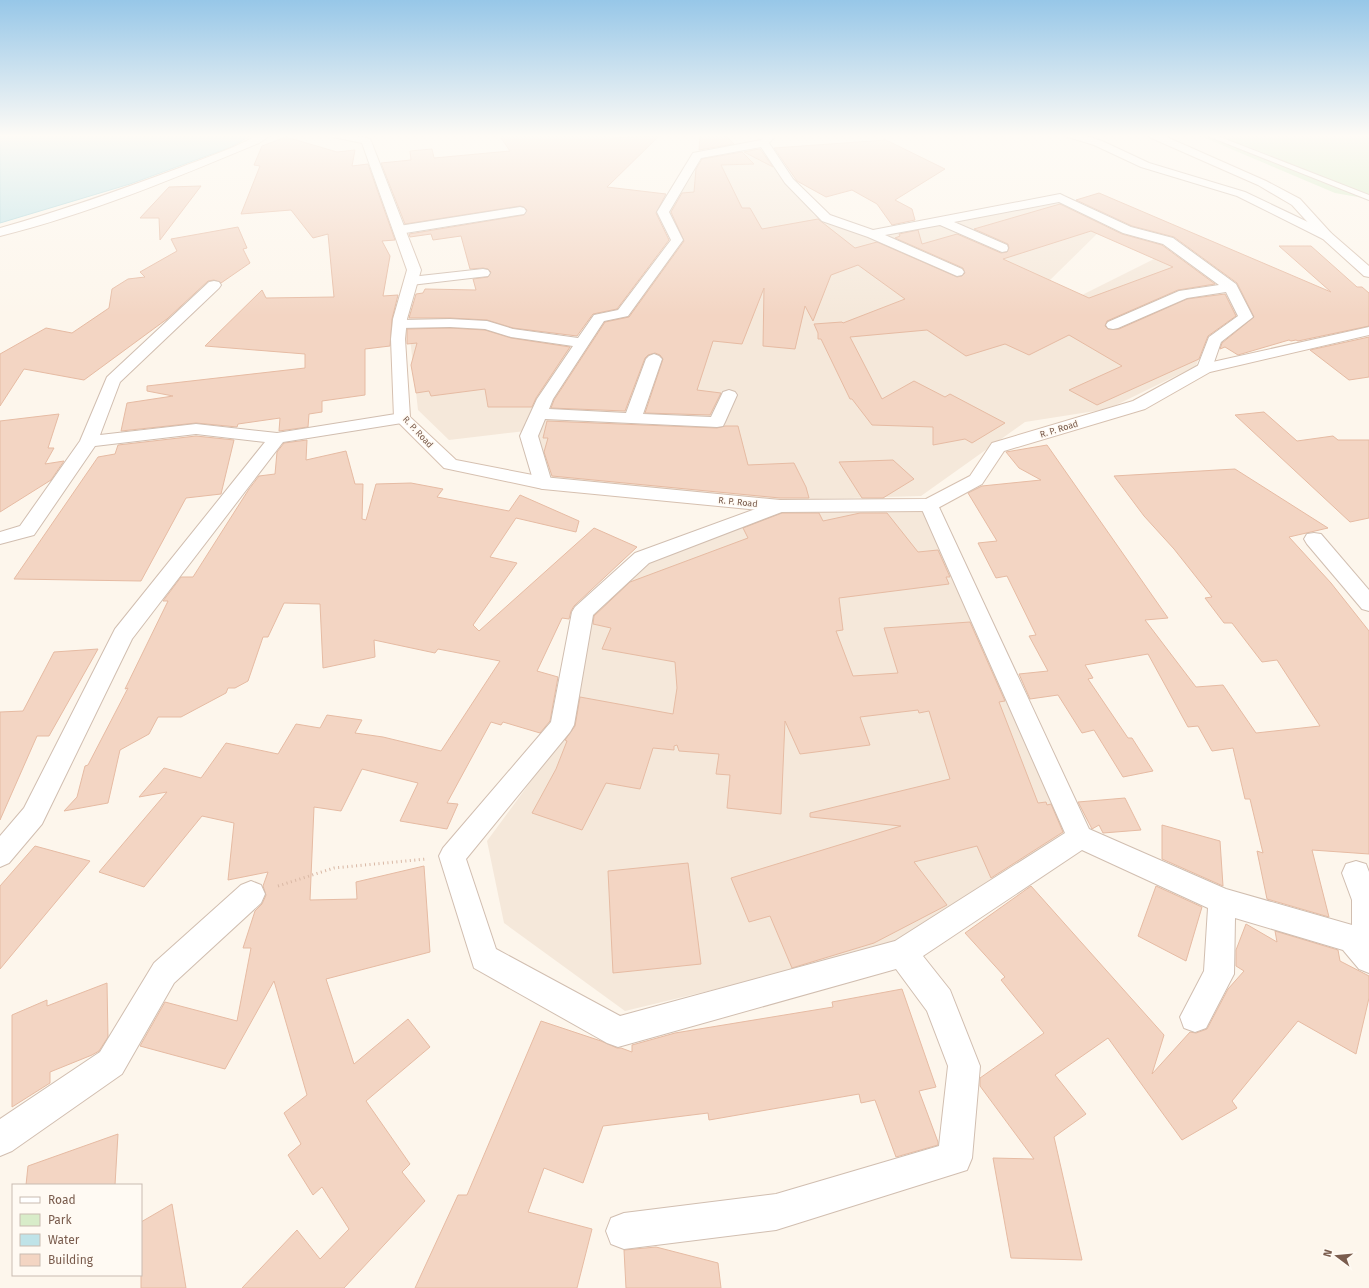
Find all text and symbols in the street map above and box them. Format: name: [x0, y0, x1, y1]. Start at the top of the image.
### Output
street label: R. P. Road: [401, 414, 435, 450]
street label: R. P. Road: [1039, 418, 1079, 440]
street label: R. P. Road: [718, 495, 758, 509]
legend: [12, 1184, 142, 1276]
text: Road: [48, 1193, 76, 1207]
text: Park: [48, 1213, 72, 1227]
text: Water: [48, 1233, 80, 1247]
north arrow: [1317, 1236, 1357, 1276]
text: N: [1321, 1248, 1335, 1259]
text: Building: [48, 1253, 94, 1267]

